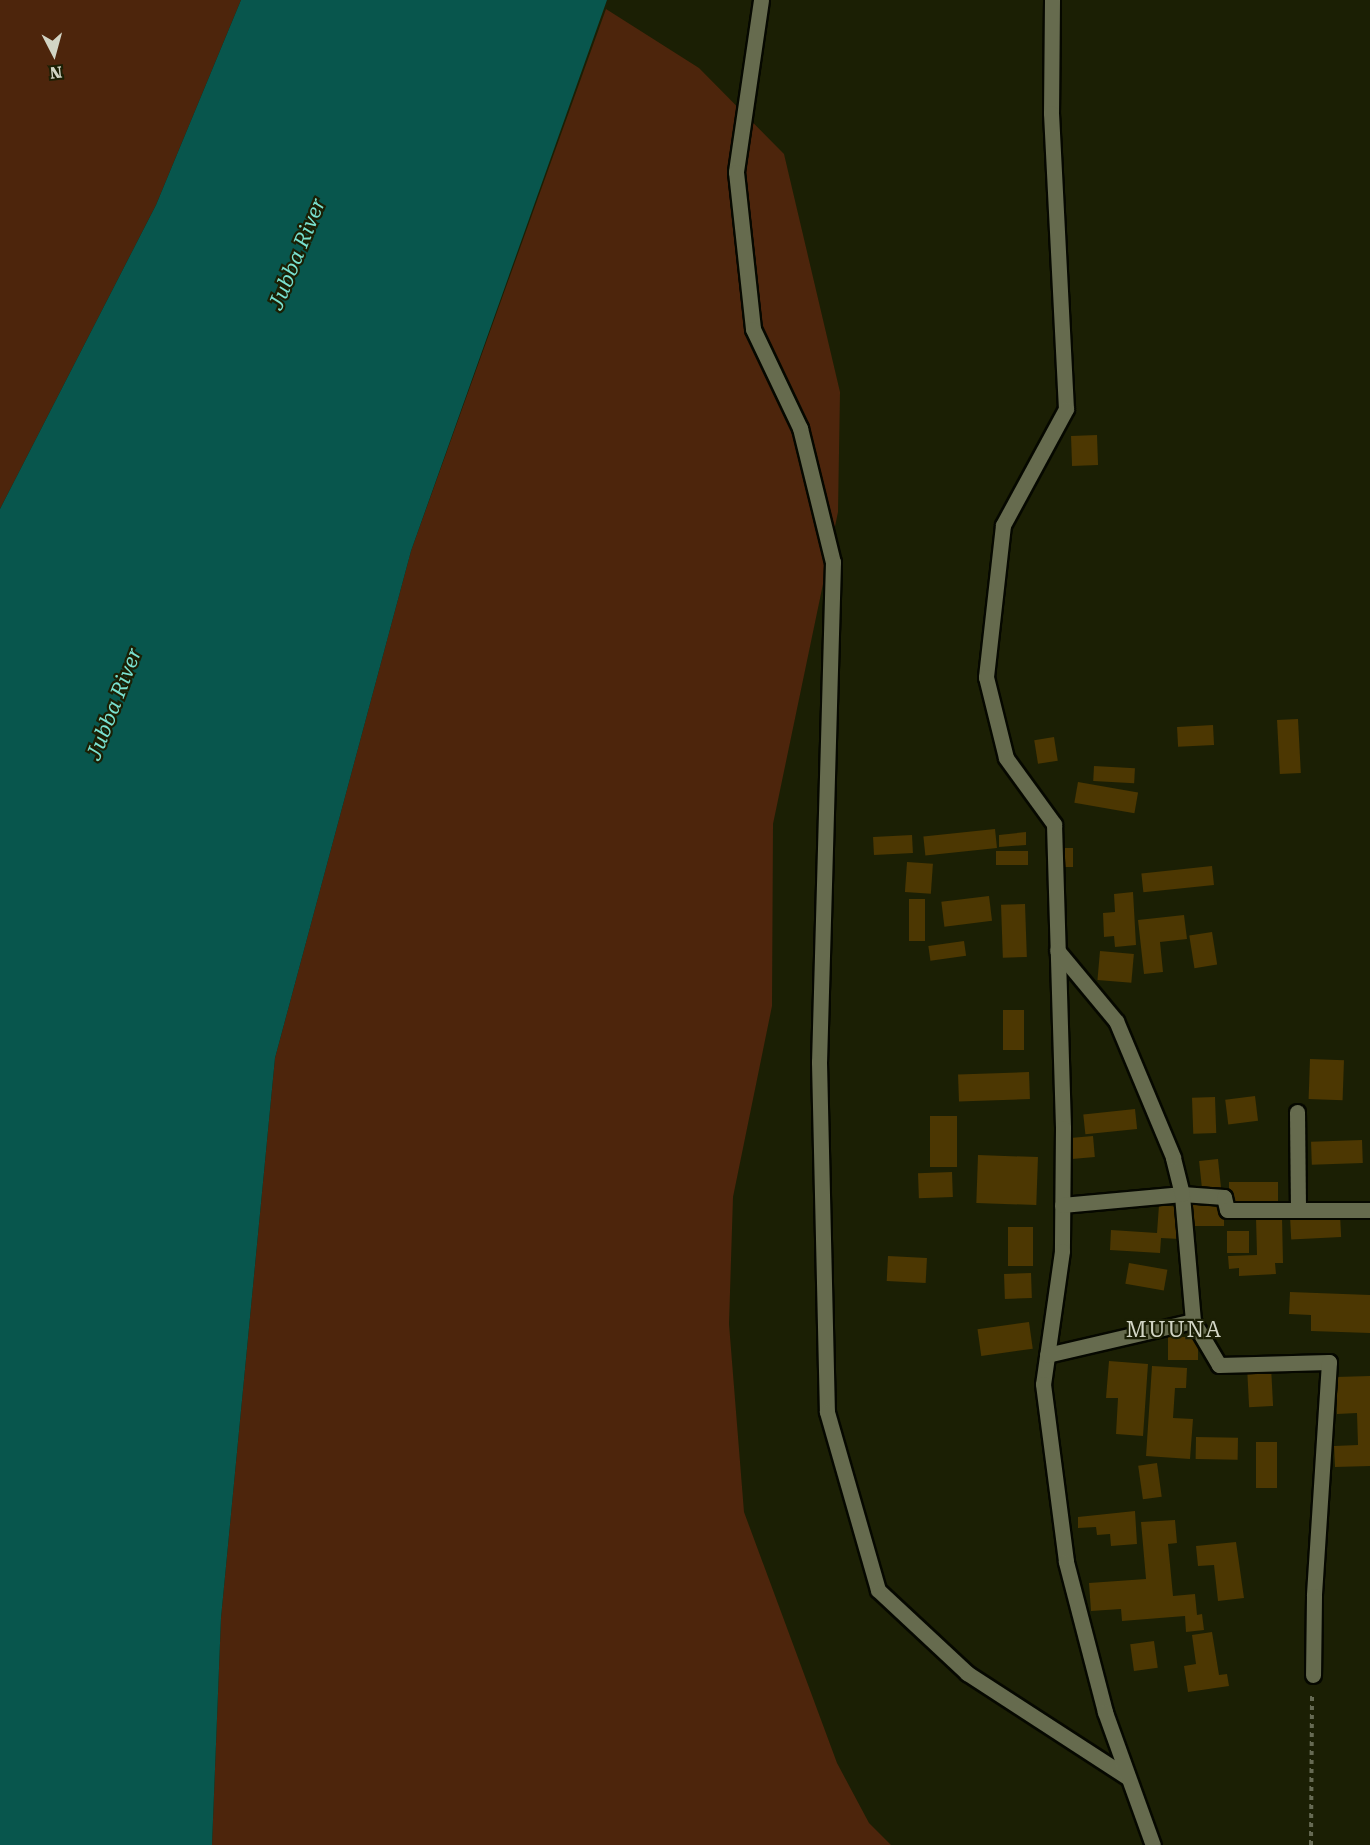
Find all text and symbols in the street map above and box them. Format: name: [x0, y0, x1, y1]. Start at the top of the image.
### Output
north arrow: [24, 24, 84, 84]
text: N: [49, 62, 63, 82]
water label: Jubba River: [263, 195, 331, 313]
water label: Jubba River: [81, 644, 147, 764]
district label: MUUNA: [1126, 1317, 1222, 1343]

